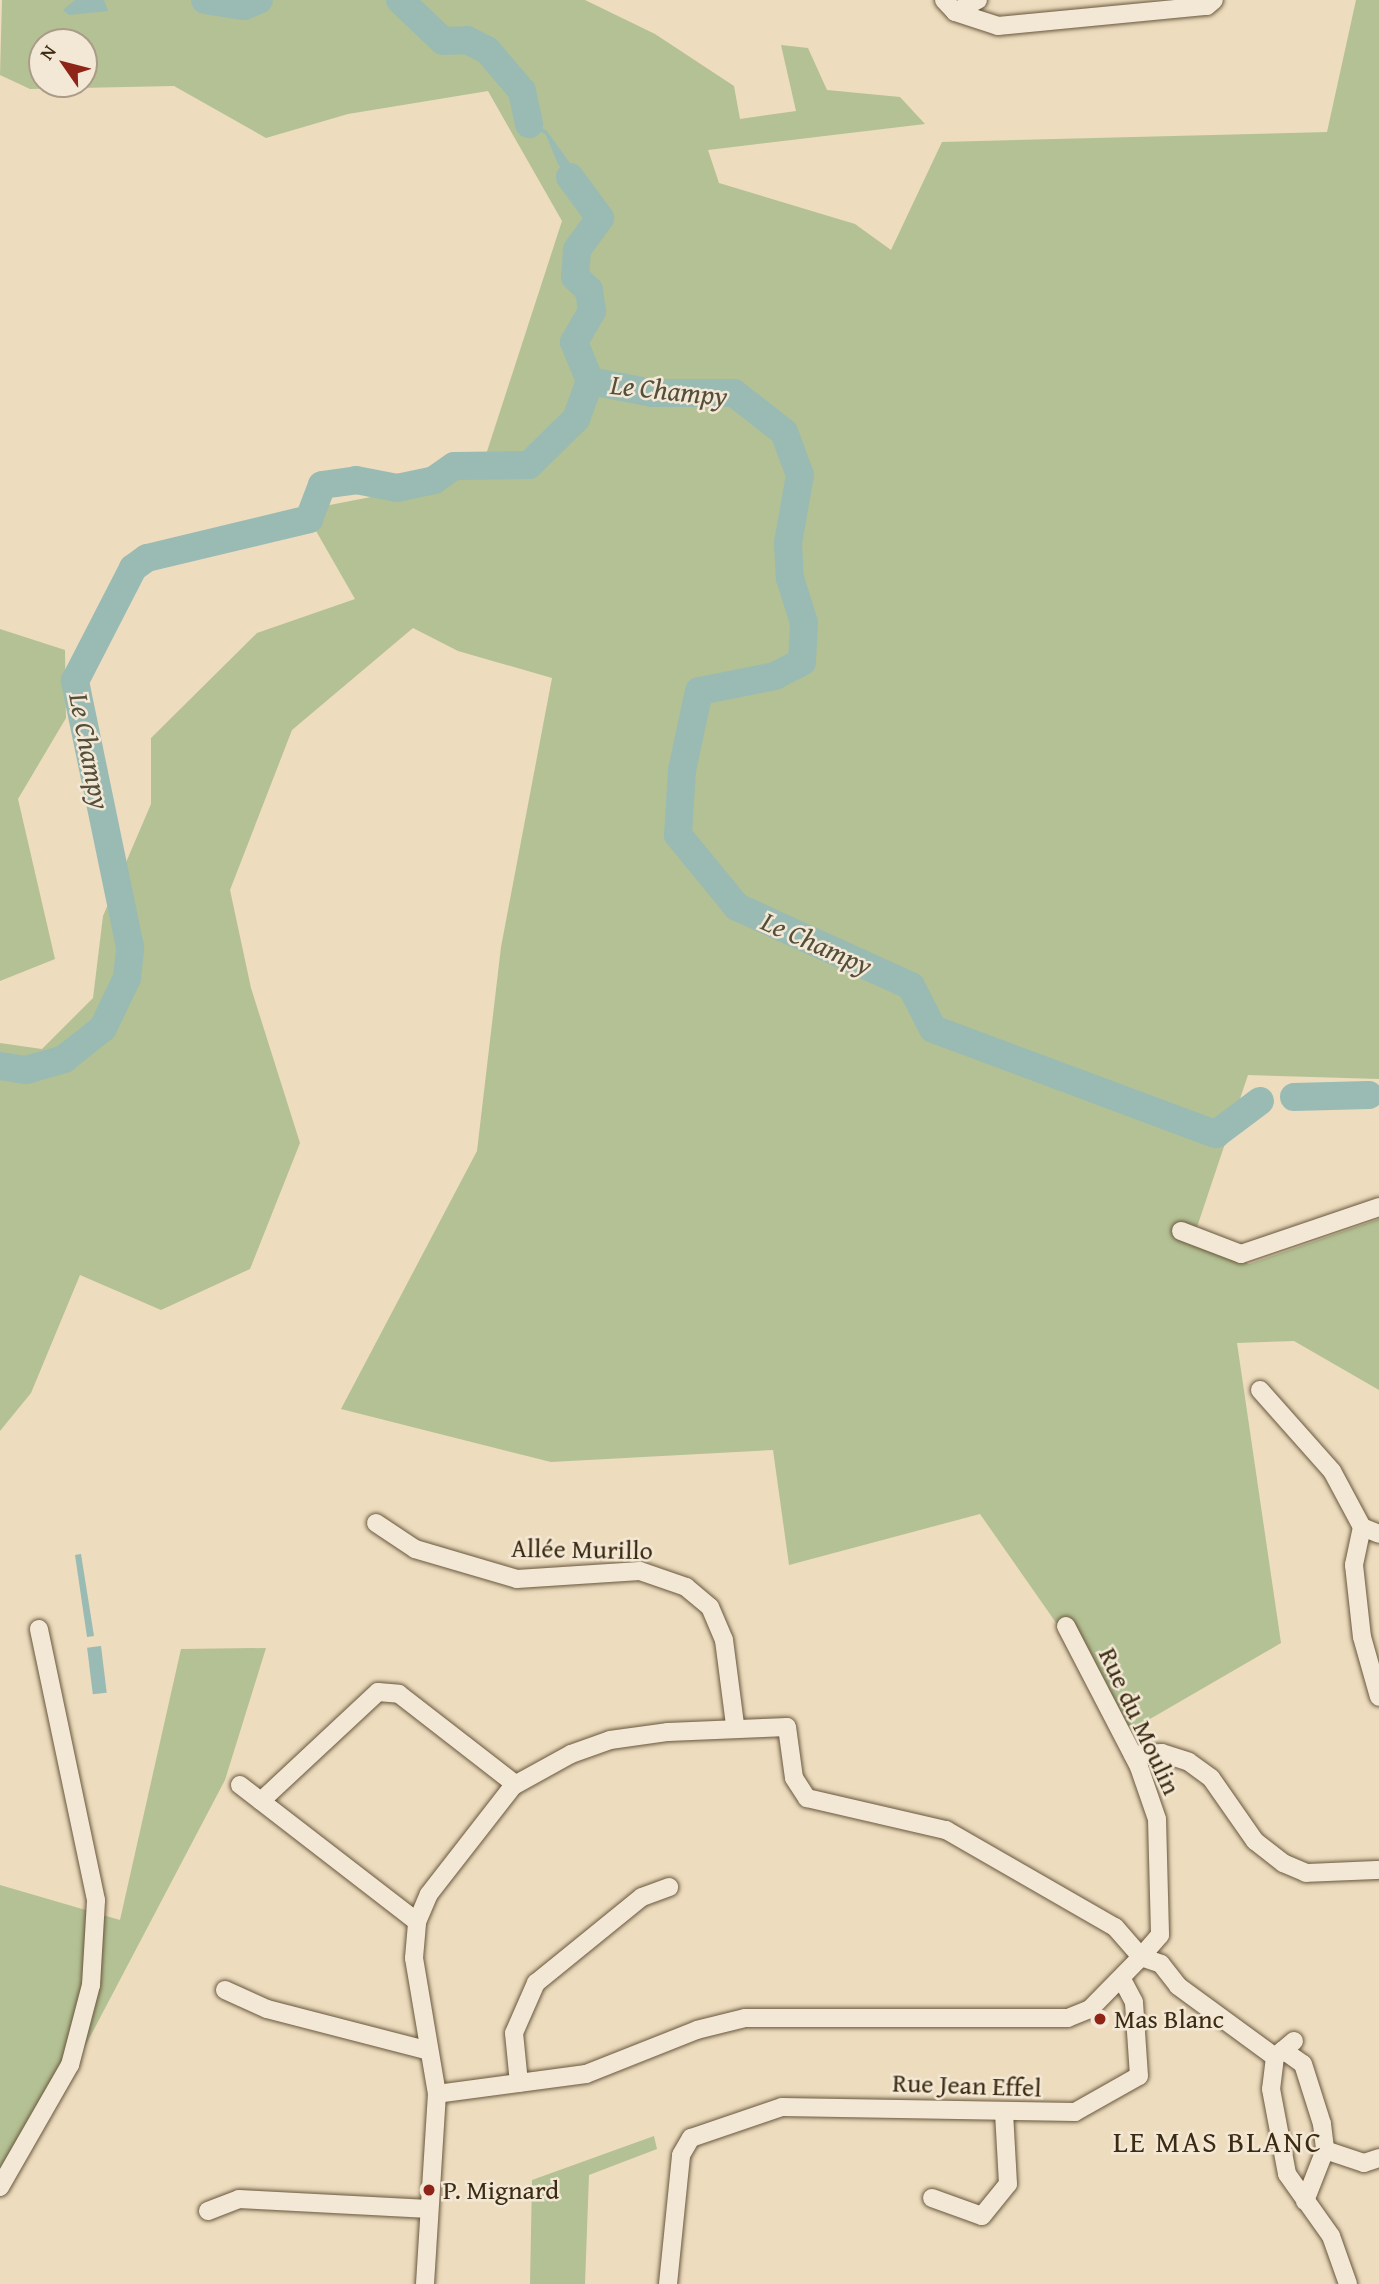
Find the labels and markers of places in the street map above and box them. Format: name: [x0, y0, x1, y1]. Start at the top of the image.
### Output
place label: Mas Blanc: [1114, 2003, 1224, 2035]
marker: Mas Blanc: [1092, 2011, 1108, 2027]
place label: P. Mignard: [443, 2174, 559, 2206]
marker: P. Mignard: [421, 2182, 437, 2198]

